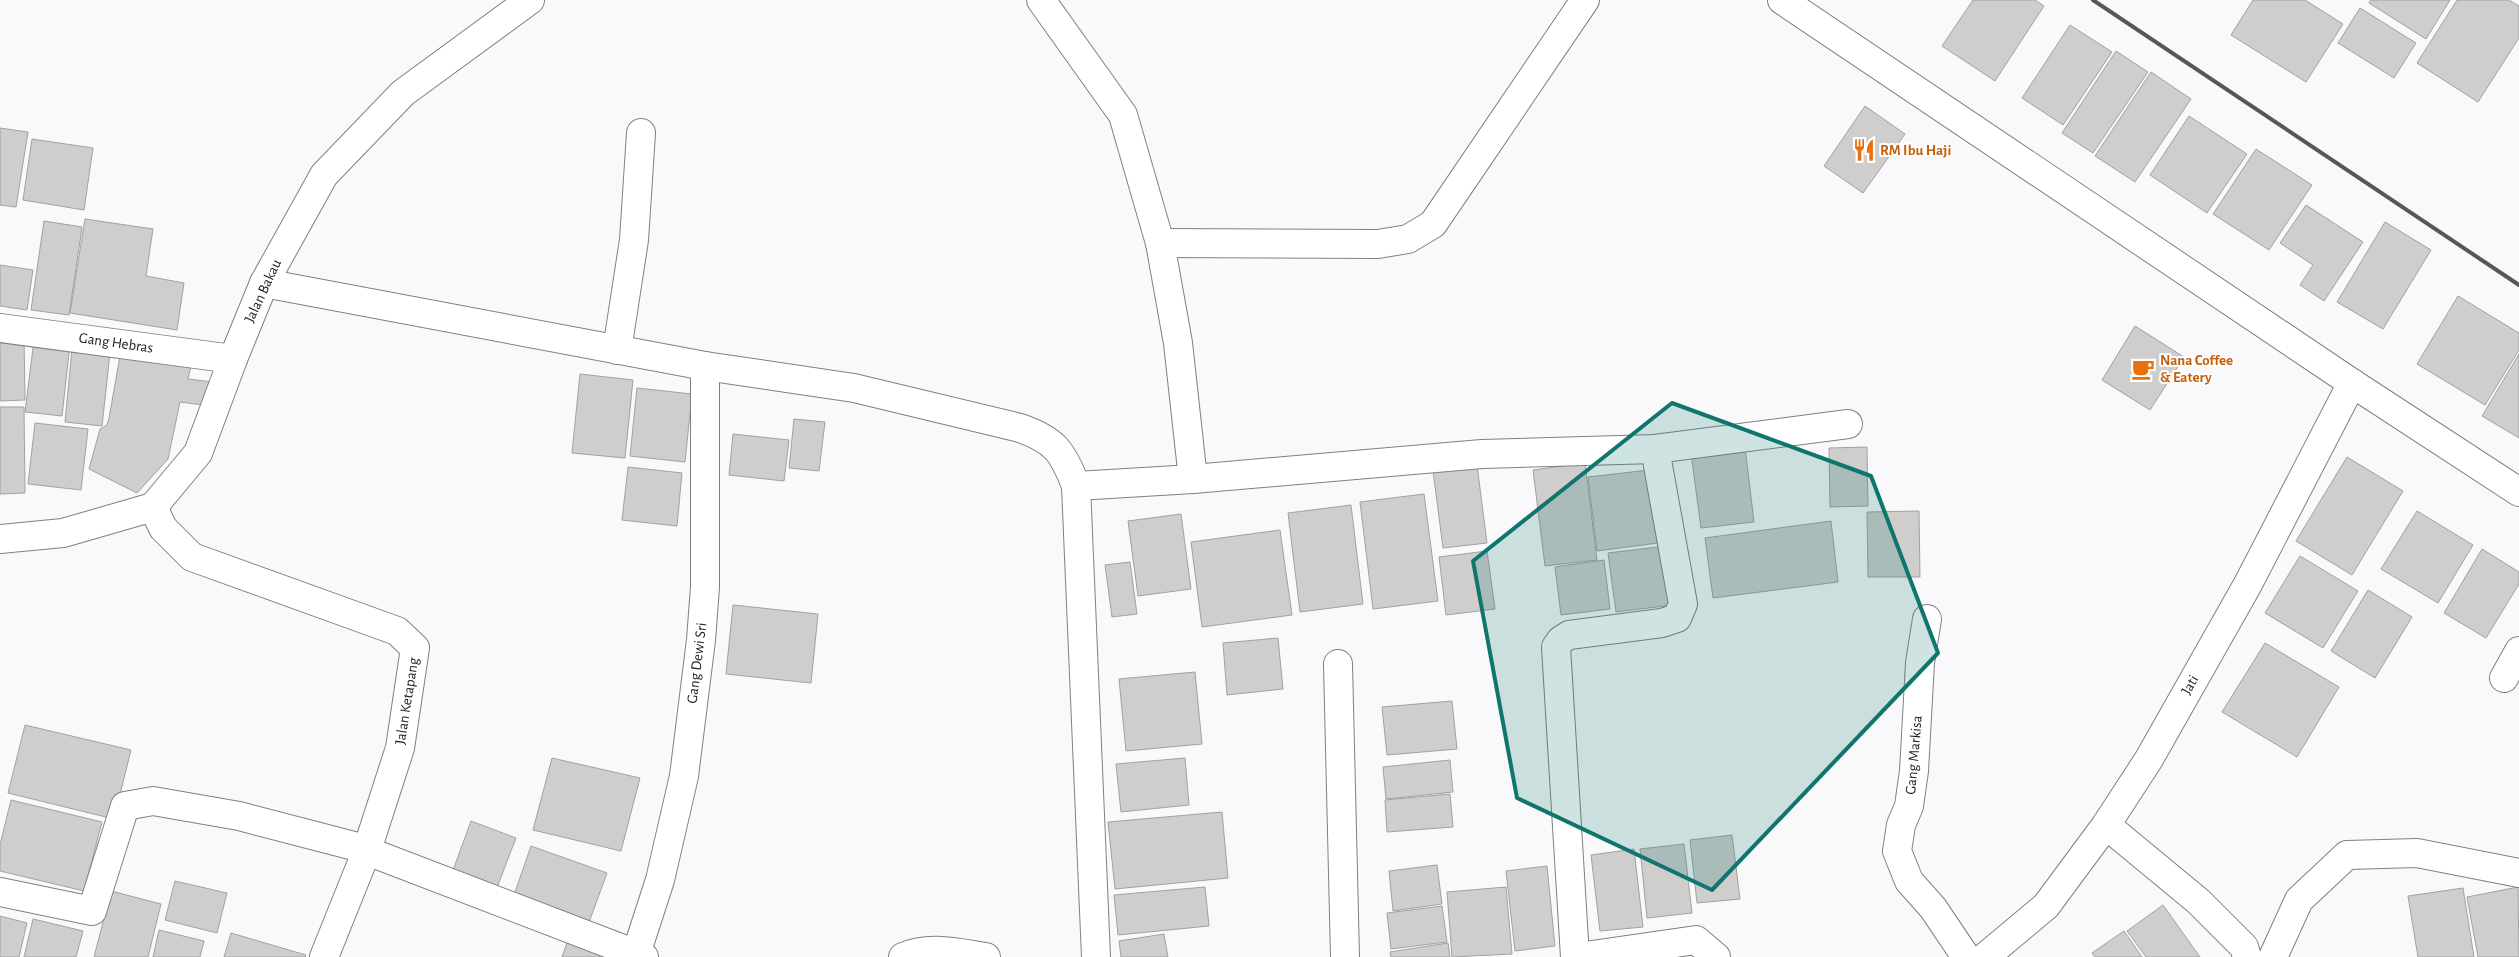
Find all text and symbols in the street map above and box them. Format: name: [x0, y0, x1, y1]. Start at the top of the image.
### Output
restaurant icon: RM Ibu Haji: [1851, 137, 1877, 163]
place label: RM Ibu Haji: [1880, 143, 1951, 158]
street label: Jalan Bakau: [242, 257, 284, 325]
street label: Gang Hebras: [78, 330, 154, 356]
place label: Nana Coffee & Eatery: [2160, 353, 2233, 385]
cafe icon: Nana Coffee & Eatery: [2130, 356, 2156, 382]
street label: Gang Dewi Sri: [685, 622, 709, 704]
street label: Jalan Ketapang: [393, 656, 421, 746]
street label: Jati: [2179, 673, 2201, 697]
street label: Gang Markisa: [1903, 715, 1925, 795]

